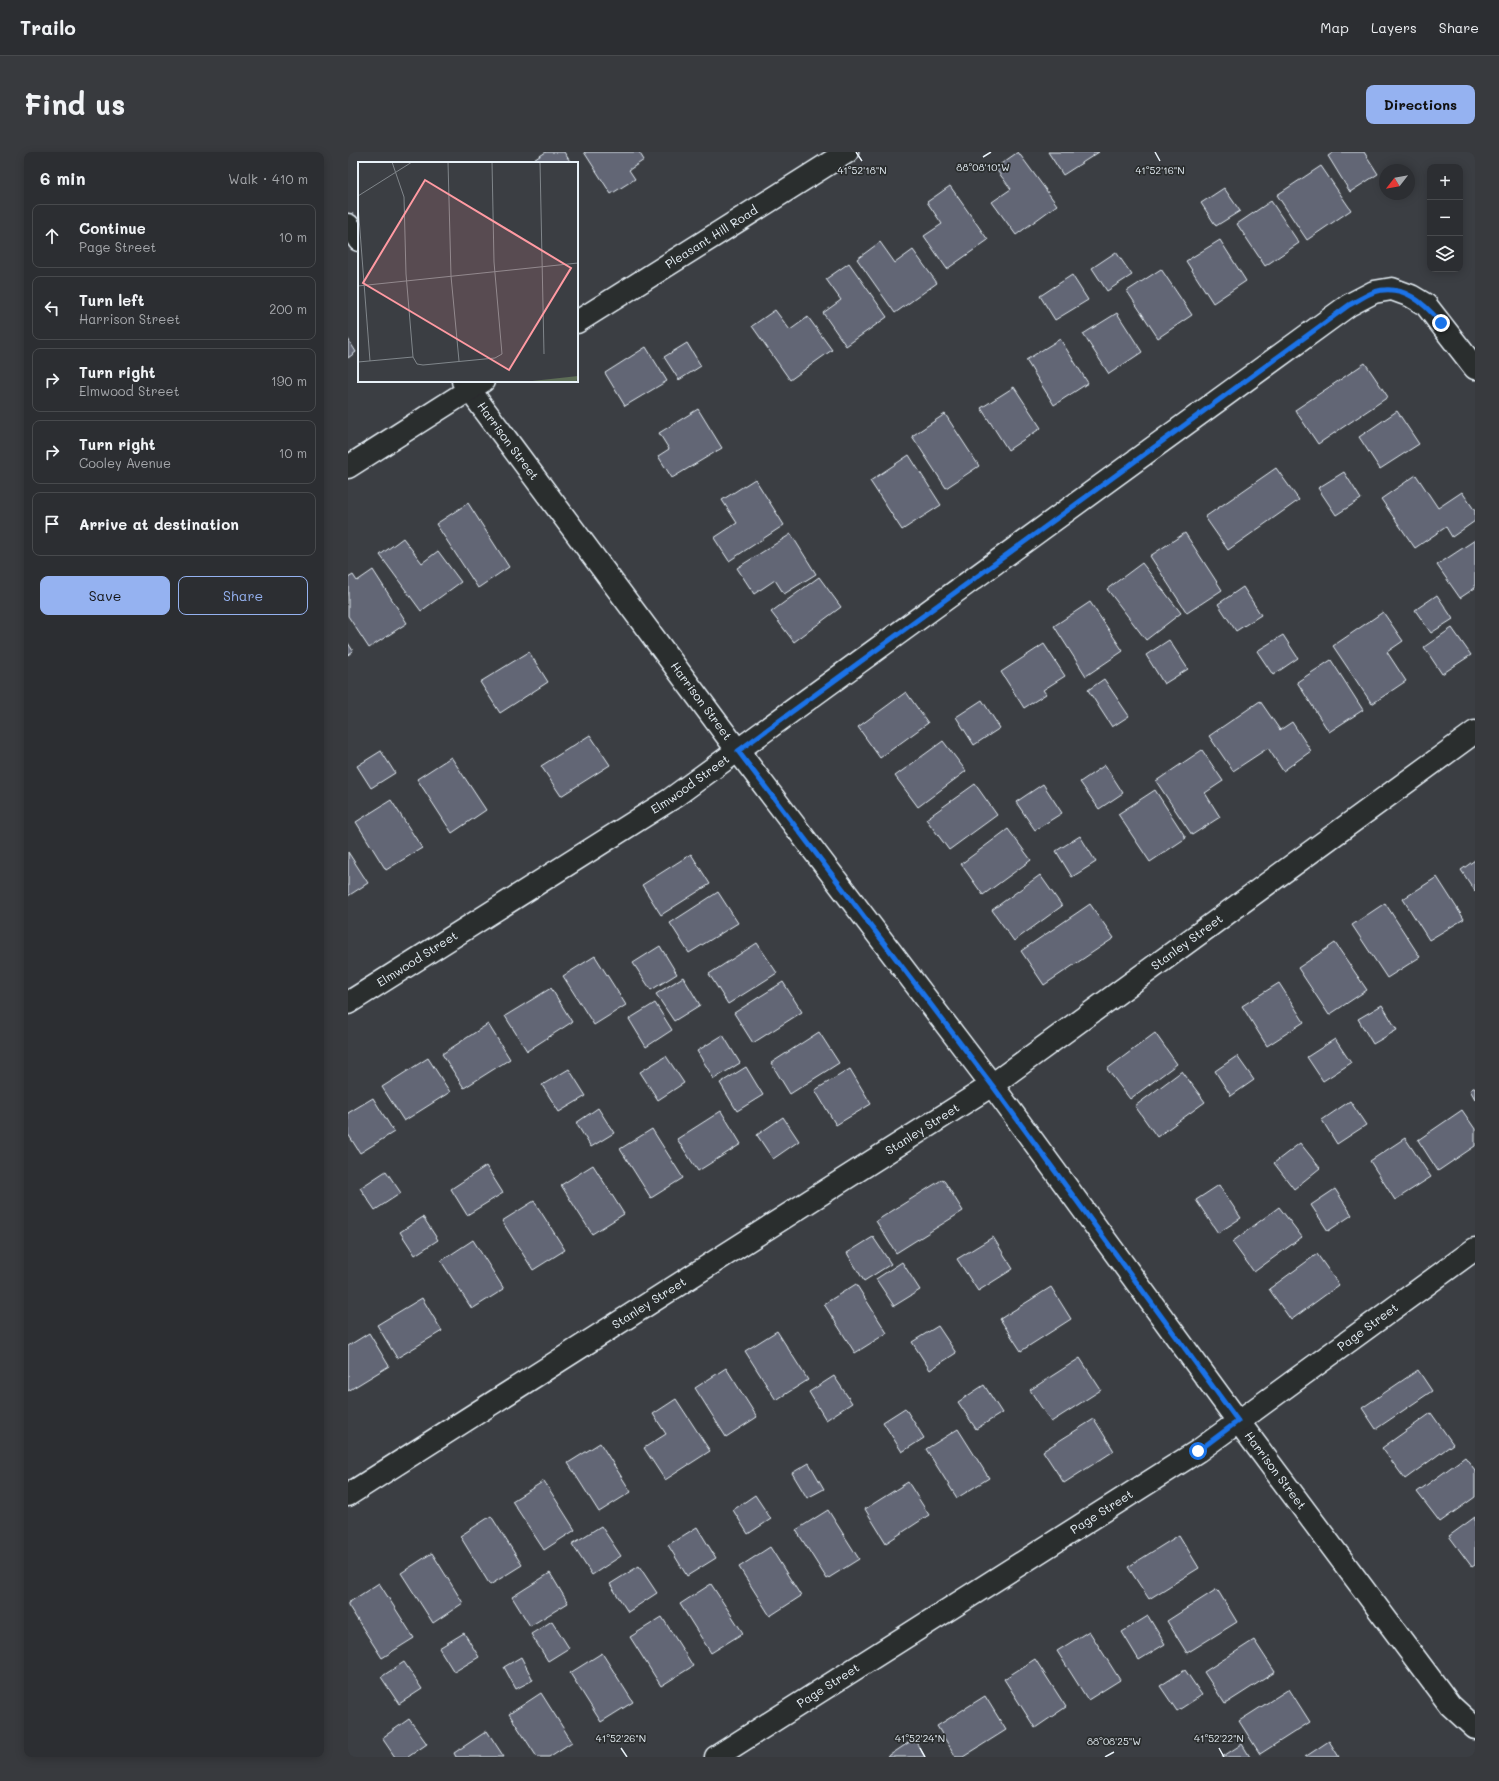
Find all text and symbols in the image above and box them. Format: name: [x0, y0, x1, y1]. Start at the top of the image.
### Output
text: Trailo: [20, 15, 76, 40]
text: Map: [1320, 18, 1349, 37]
text: Layers: [1371, 18, 1417, 37]
text: Share: [1439, 18, 1479, 37]
button: Directions: [1366, 85, 1475, 124]
text: Find us: [24, 86, 125, 122]
text: 88°08'10"W: [956, 160, 1010, 174]
inset map: [358, 162, 578, 382]
text: 41°52'18"N: [837, 163, 887, 177]
text: 41°52'16"N: [1135, 163, 1185, 177]
north arrow: [1379, 164, 1415, 200]
map controls: [1427, 164, 1463, 272]
button: +: [1427, 164, 1463, 200]
text: 6 min: [40, 167, 85, 189]
text: Walk · 410 m: [228, 170, 308, 187]
button: −: [1427, 200, 1463, 236]
street label: Pleasant Hill Road: [662, 201, 761, 272]
text: Continue: [79, 218, 146, 238]
icon: ahead: [41, 225, 63, 247]
text: 10 m: [279, 228, 307, 245]
button: layers: [1427, 236, 1463, 272]
text: Page Street: [79, 238, 156, 255]
text: Turn left: [79, 290, 144, 310]
icon: left: [41, 297, 63, 319]
text: 200 m: [269, 300, 307, 317]
text: Harrison Street: [79, 310, 180, 327]
route end: [1432, 314, 1450, 332]
text: Turn right: [79, 362, 156, 382]
icon: right: [41, 369, 63, 391]
text: 190 m: [271, 372, 307, 389]
text: Elmwood Street: [79, 382, 179, 399]
street label: Harrison Street: [474, 398, 543, 483]
text: Turn right: [79, 434, 156, 454]
icon: right: [41, 441, 63, 463]
text: 10 m: [279, 444, 307, 461]
text: Cooley Avenue: [79, 454, 171, 471]
icon: arrive: [41, 513, 63, 535]
text: Arrive at destination: [79, 514, 239, 534]
button: Save: [40, 576, 170, 615]
button: Share: [178, 576, 308, 615]
street label: Harrison Street: [668, 658, 736, 743]
street label: Elmwood Street: [647, 750, 732, 817]
street label: Stanley Street: [1147, 910, 1225, 973]
street label: Elmwood Street: [373, 927, 460, 990]
street label: Stanley Street: [882, 1099, 962, 1158]
street label: Stanley Street: [608, 1273, 689, 1332]
street label: Page Street: [1334, 1299, 1401, 1354]
street label: Harrison Street: [1241, 1428, 1310, 1512]
route start: [1189, 1442, 1207, 1460]
street label: Page Street: [1067, 1485, 1136, 1537]
street label: Page Street: [793, 1659, 862, 1711]
text: 41°52'26"N: [596, 1731, 646, 1745]
text: 41°52'24"N: [895, 1731, 945, 1745]
text: 41°52'22"N: [1194, 1731, 1244, 1745]
text: 88°08'25"W: [1087, 1734, 1141, 1748]

